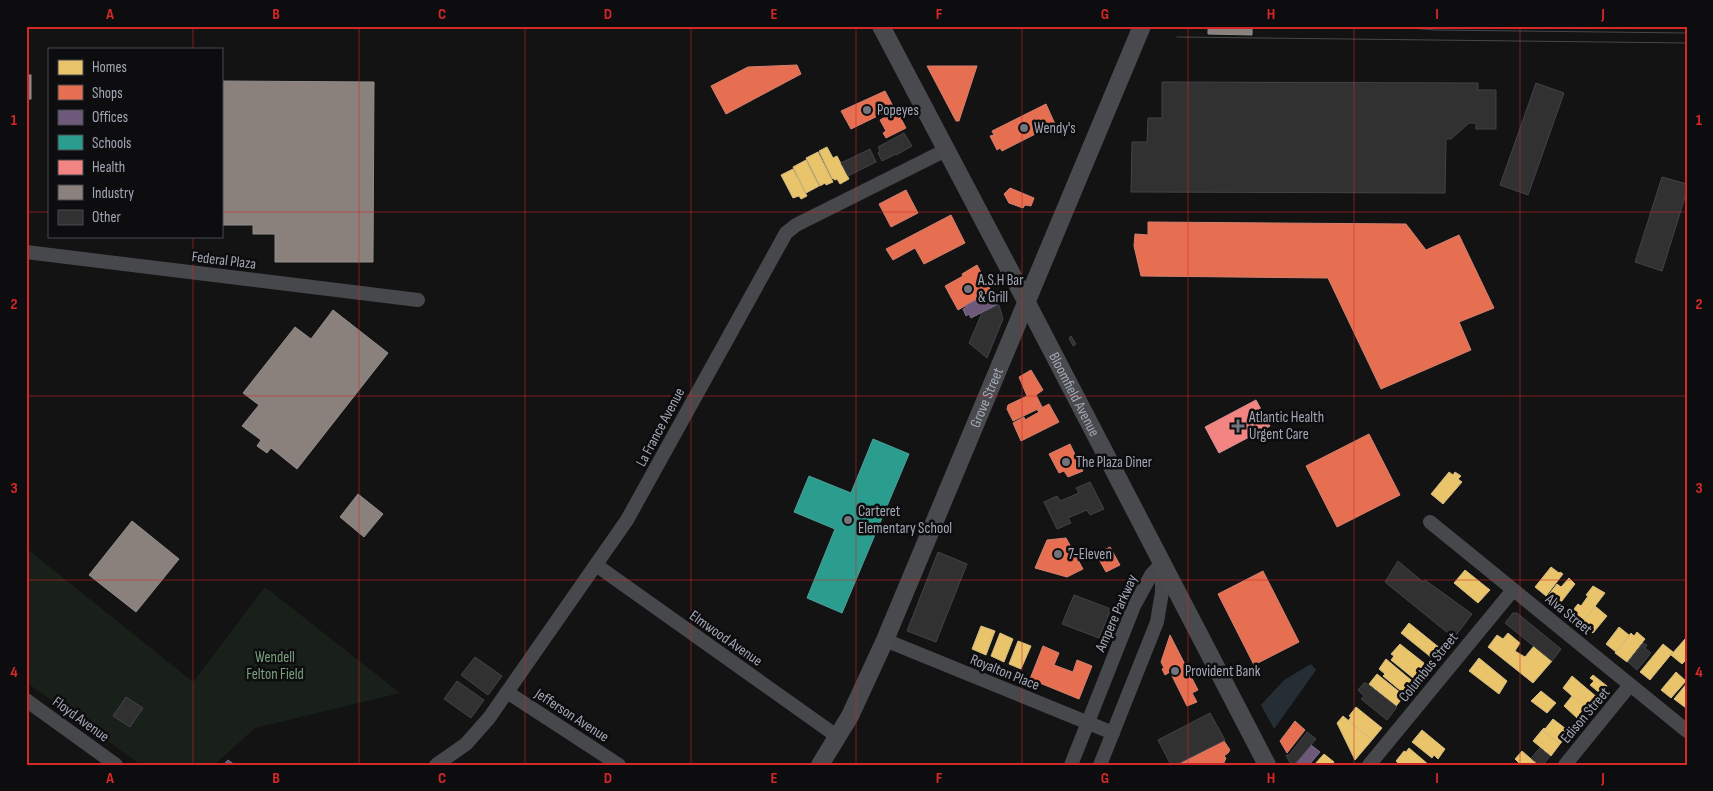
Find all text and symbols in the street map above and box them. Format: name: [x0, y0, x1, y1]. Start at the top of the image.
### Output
text: A: [105, 5, 114, 24]
text: B: [272, 5, 280, 24]
text: C: [438, 5, 446, 24]
text: D: [604, 5, 612, 24]
text: E: [771, 5, 778, 24]
text: F: [936, 5, 943, 24]
text: G: [1101, 5, 1109, 24]
text: H: [1267, 5, 1275, 24]
text: I: [1435, 5, 1439, 24]
text: J: [1600, 5, 1605, 24]
legend: [48, 48, 222, 238]
text: Homes: [92, 58, 127, 77]
text: Shops: [92, 84, 123, 103]
place label: Popeyes: [877, 101, 919, 120]
marker: Popeyes: [861, 104, 873, 116]
text: Offices: [92, 108, 128, 127]
text: 1: [11, 111, 18, 130]
text: 1: [1696, 111, 1703, 130]
place label: Wendy's: [1034, 119, 1076, 138]
marker: Wendy's: [1018, 122, 1030, 134]
text: Schools: [92, 134, 131, 153]
text: Health: [92, 158, 125, 177]
text: Industry: [92, 184, 134, 203]
text: Other: [92, 208, 121, 227]
street label: Federal Plaza: [191, 247, 258, 274]
place label: A.S.H Bar & Grill: [977, 271, 1024, 307]
marker: A.S.H Bar & Grill: [962, 283, 974, 295]
text: 2: [10, 295, 18, 314]
text: 2: [1695, 295, 1703, 314]
street label: Bloomfield Avenue: [1044, 349, 1104, 440]
street label: Grove Street: [966, 364, 1008, 431]
street label: La France Avenue: [632, 385, 689, 470]
place label: Atlantic Health Urgent Care: [1248, 408, 1324, 444]
marker: Atlantic Health Urgent Care: [1231, 419, 1245, 433]
place label: The Plaza Diner: [1076, 453, 1153, 472]
marker: The Plaza Diner: [1060, 456, 1072, 468]
text: 3: [10, 479, 18, 498]
text: 3: [1695, 479, 1703, 498]
place label: Carteret Elementary School: [858, 502, 952, 538]
marker: Carteret Elementary School: [842, 514, 854, 526]
place label: 7-Eleven: [1068, 545, 1112, 564]
marker: 7-Eleven: [1052, 548, 1064, 560]
street label: Ampere Parkway: [1091, 571, 1142, 656]
street label: Alva Street: [1541, 589, 1596, 639]
street label: Elmwood Avenue: [686, 606, 766, 670]
street label: Columbus Street: [1395, 628, 1462, 706]
park label: Wendell Felton Field: [246, 648, 304, 684]
street label: Royalton Place: [967, 650, 1042, 695]
place label: Provident Bank: [1185, 662, 1261, 681]
text: 4: [10, 663, 18, 682]
text: 4: [1695, 663, 1703, 682]
marker: Provident Bank: [1169, 665, 1181, 677]
street label: Edison Street: [1557, 683, 1615, 747]
street label: Jefferson Avenue: [530, 684, 612, 746]
street label: Floyd Avenue: [49, 692, 113, 746]
text: A: [105, 769, 114, 788]
text: B: [272, 769, 280, 788]
text: C: [438, 769, 446, 788]
text: D: [604, 769, 612, 788]
text: E: [771, 769, 778, 788]
text: F: [936, 769, 943, 788]
text: G: [1101, 769, 1109, 788]
text: H: [1267, 769, 1275, 788]
text: I: [1435, 769, 1439, 788]
text: J: [1600, 769, 1605, 788]

